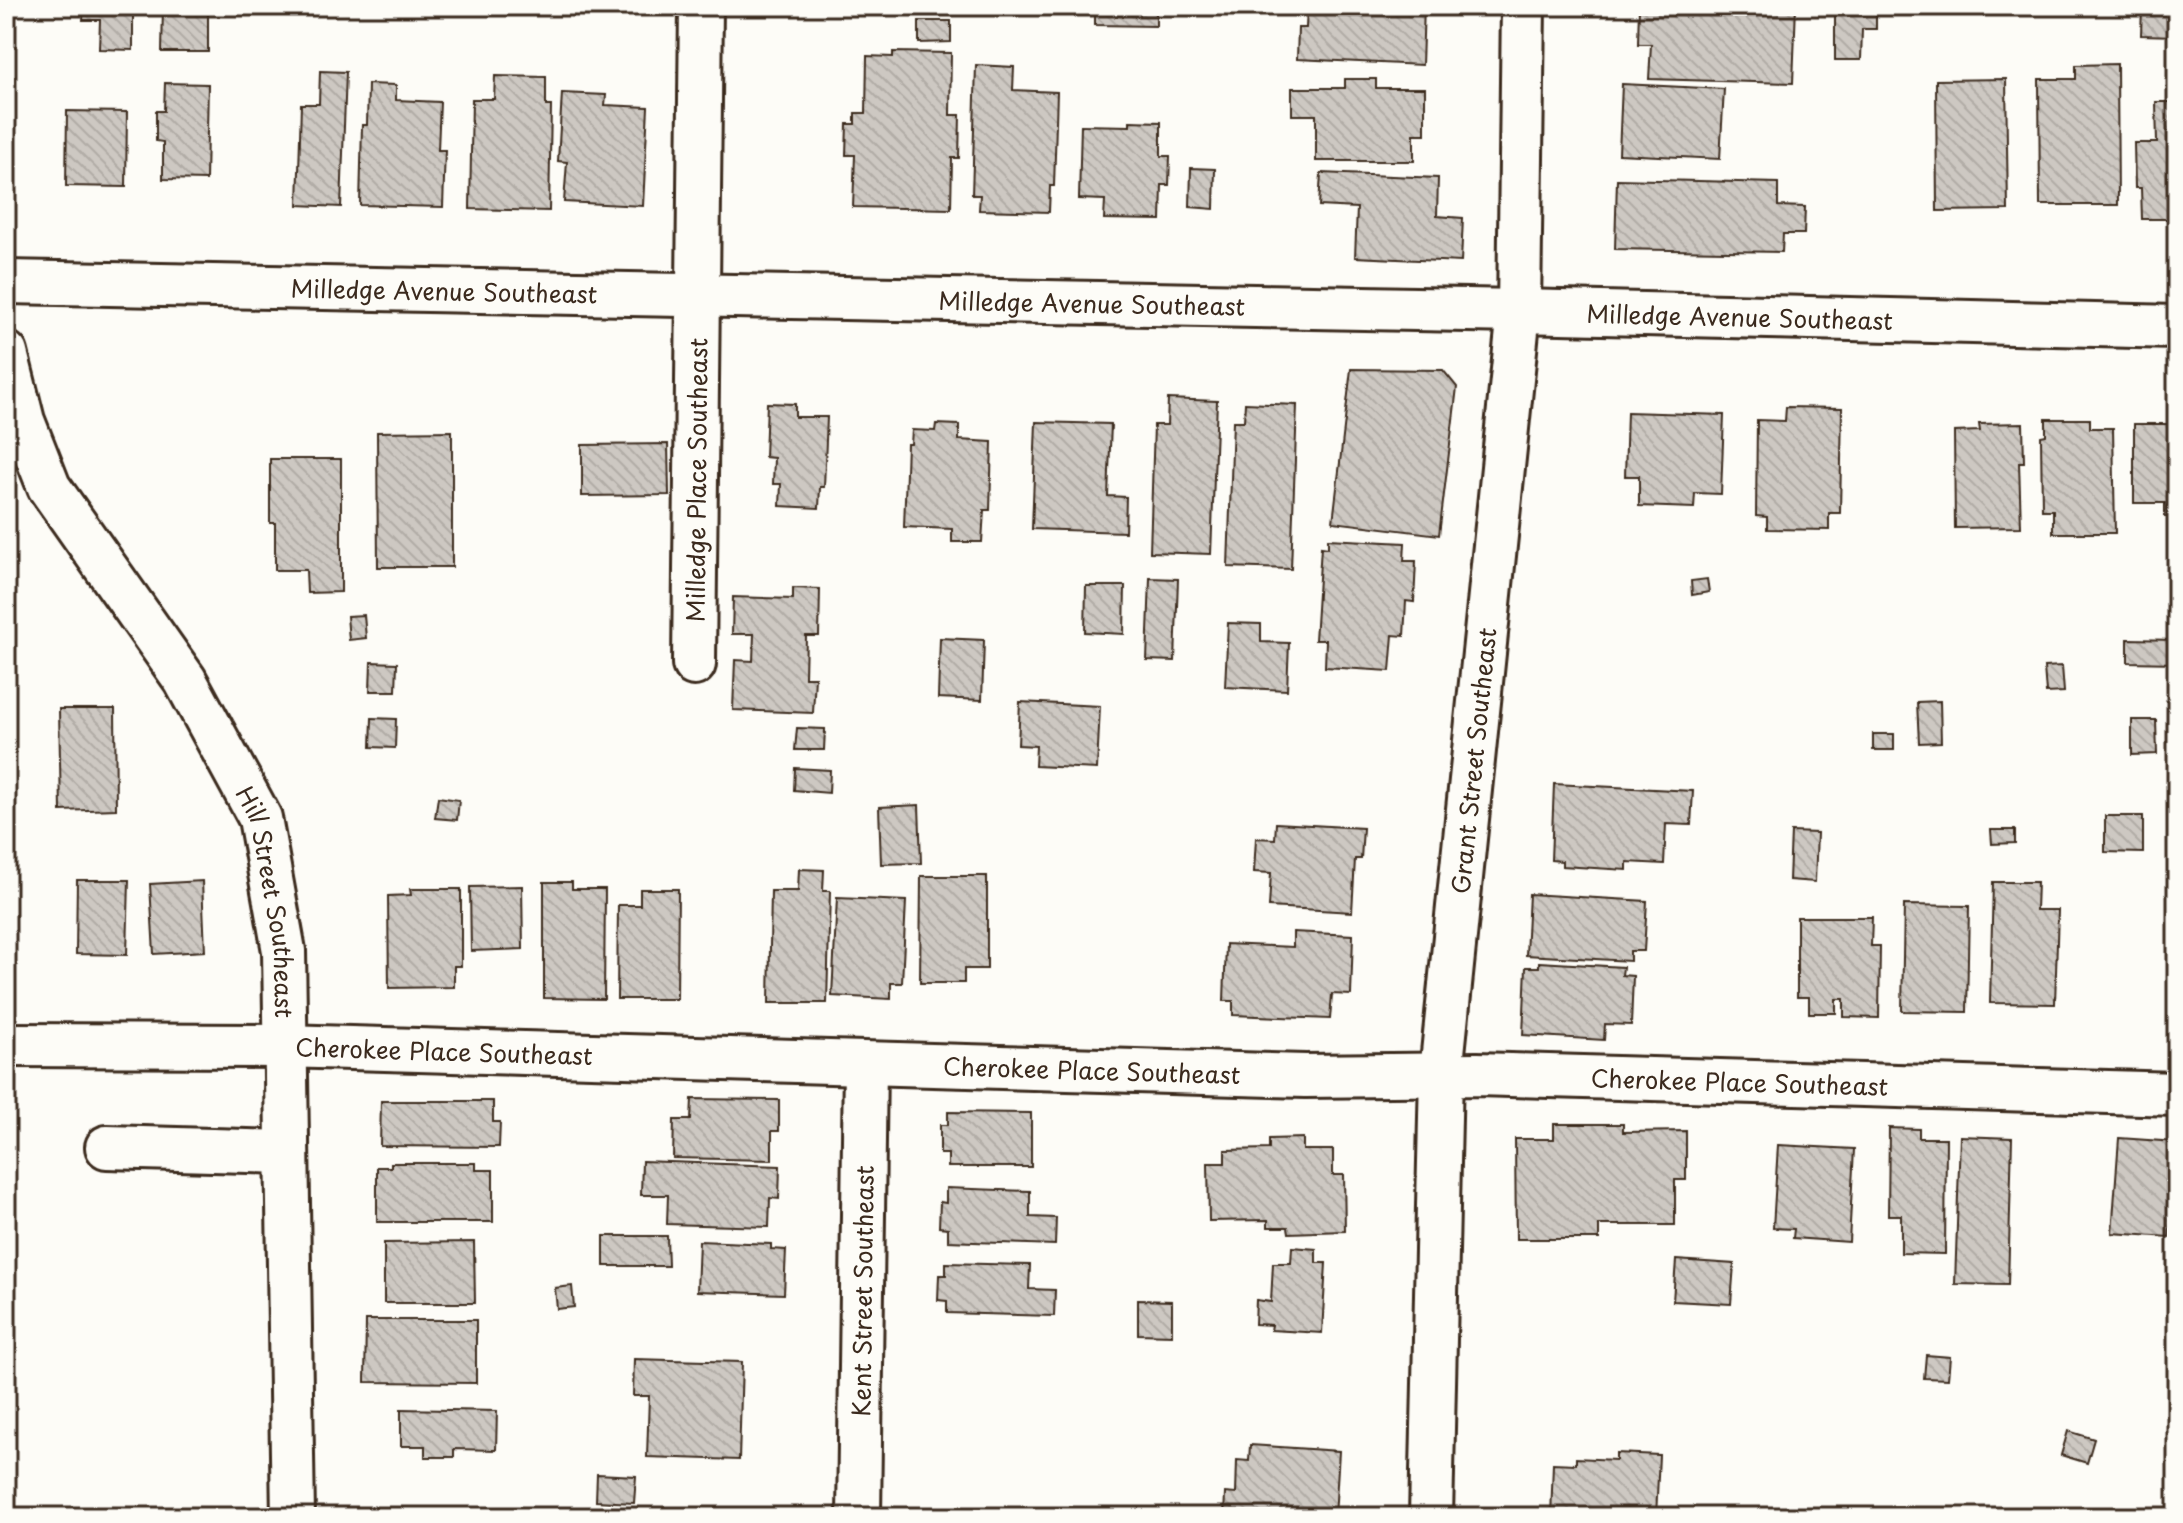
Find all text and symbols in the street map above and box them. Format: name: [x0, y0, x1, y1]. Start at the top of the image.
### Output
street label: Milledge Avenue Southeast: [290, 269, 598, 311]
street label: Milledge Avenue Southeast: [938, 282, 1245, 324]
street label: Milledge Avenue Southeast: [1586, 295, 1893, 338]
street label: Milledge Place Southeast: [676, 338, 715, 622]
street label: Grant Street Southeast: [1441, 626, 1504, 896]
street label: Hill Street Southeast: [228, 779, 303, 1018]
street label: Cherokee Place Southeast: [295, 1028, 593, 1073]
street label: Cherokee Place Southeast: [942, 1047, 1241, 1092]
street label: Cherokee Place Southeast: [1590, 1059, 1889, 1104]
street label: Kent Street Southeast: [842, 1165, 882, 1417]

